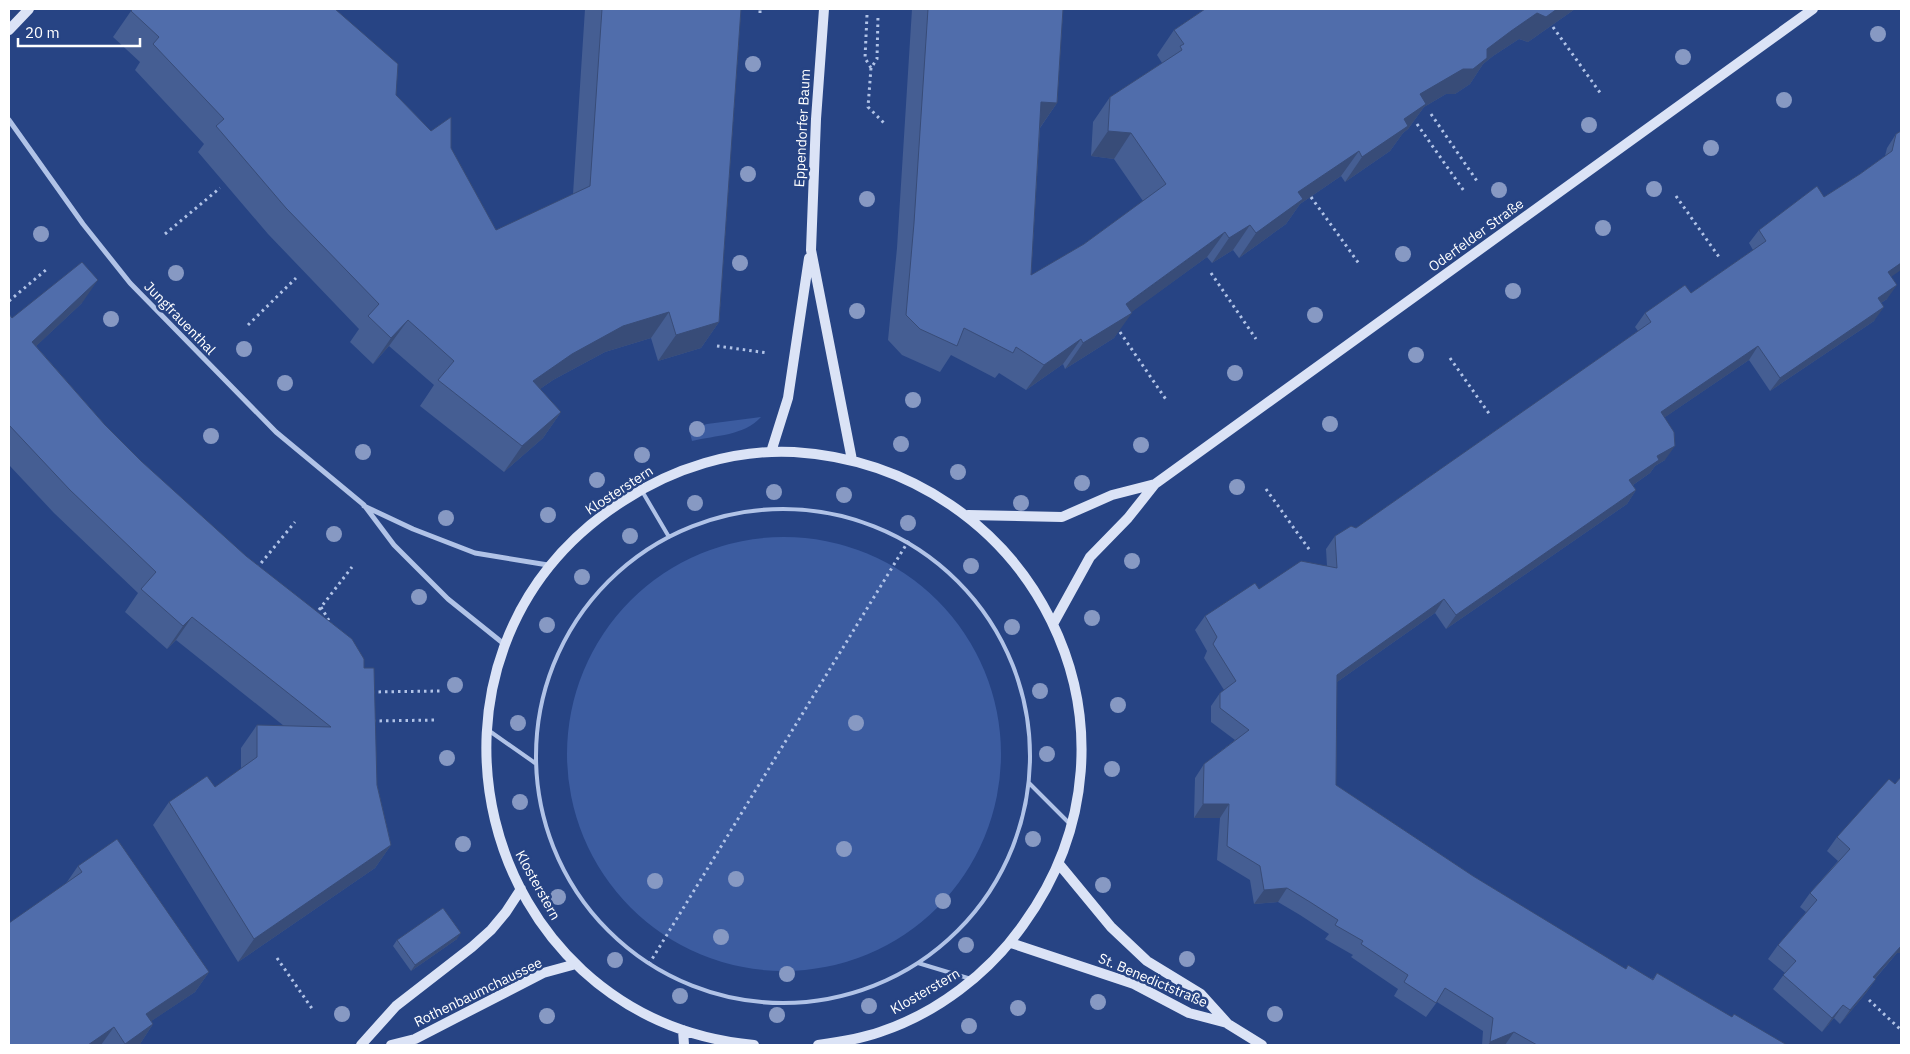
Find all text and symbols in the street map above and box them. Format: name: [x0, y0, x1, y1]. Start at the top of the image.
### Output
scale bar: [18, 15, 140, 47]
text: 20 m: [25, 23, 60, 42]
street label: Eppendorfer Baum: [790, 68, 814, 188]
street label: Oderfelder Straße: [1425, 194, 1527, 276]
street label: Jungfrauenthal: [140, 277, 220, 359]
street label: Klosterstern: [582, 461, 656, 519]
street label: Klosterstern: [511, 847, 565, 923]
street label: St. Benedictstraße: [1096, 949, 1211, 1011]
street label: Rothenbaumchaussee: [411, 953, 545, 1031]
street label: Klosterstern: [887, 964, 963, 1018]

